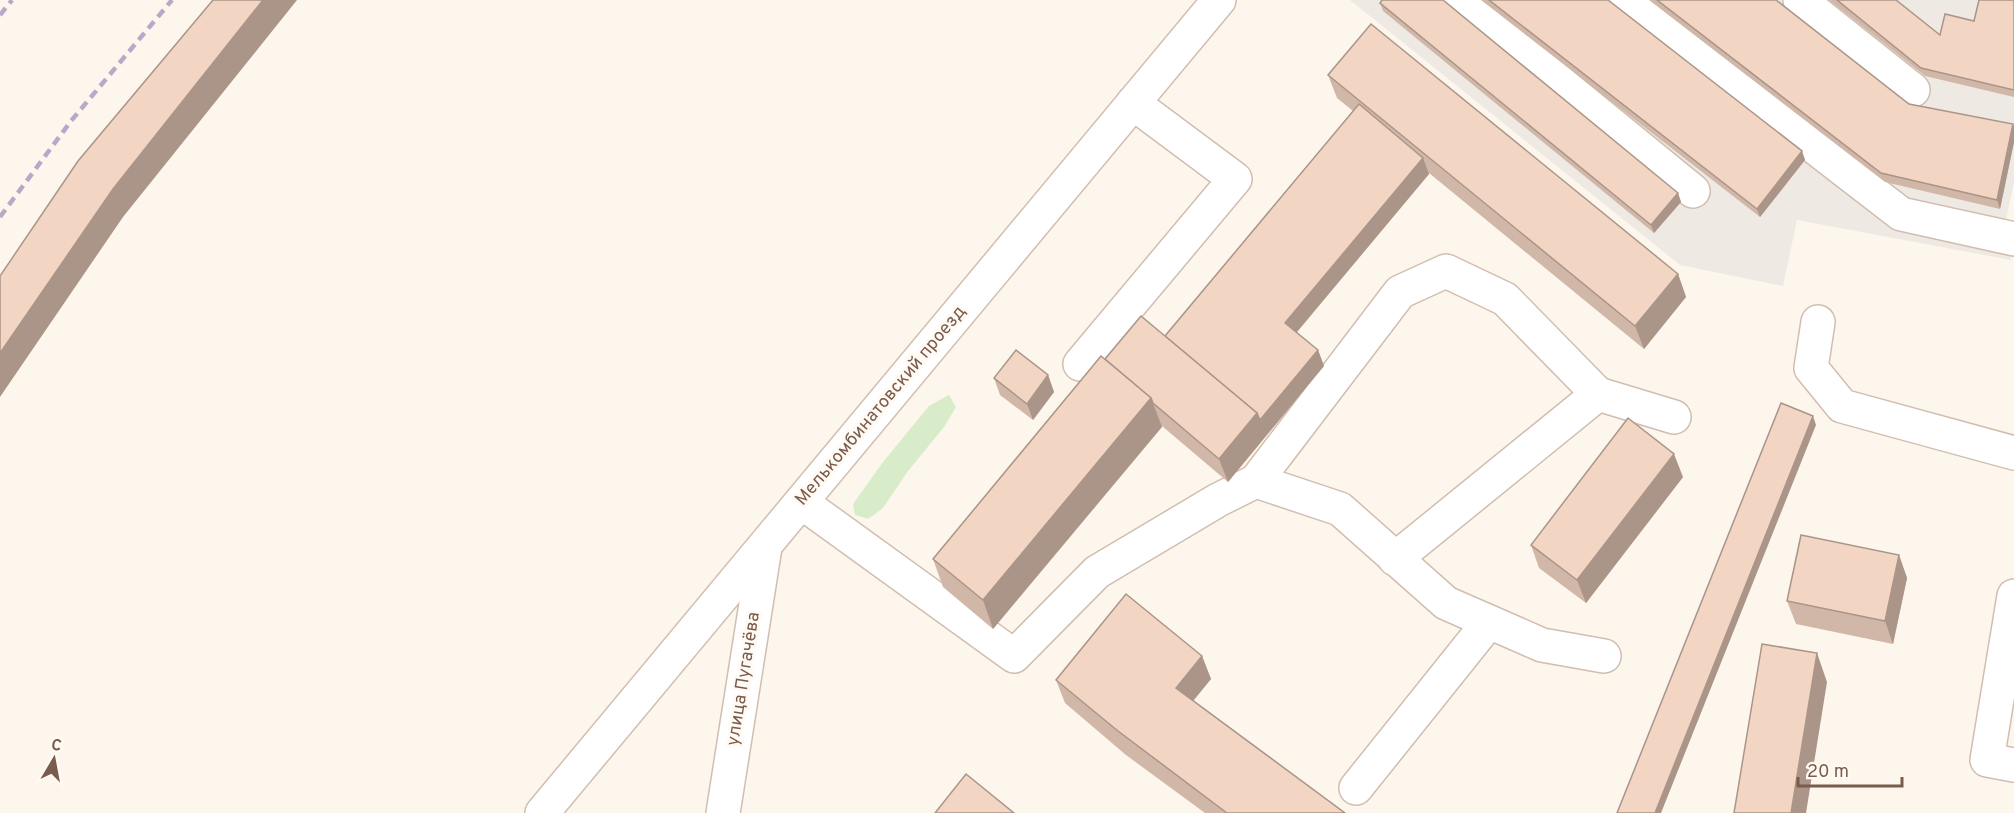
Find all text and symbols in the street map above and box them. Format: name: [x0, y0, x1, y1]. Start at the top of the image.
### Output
street label: Мелькомбинатовский проезд: [790, 301, 972, 511]
street label: улица Пугачёва: [722, 610, 766, 748]
north arrow: [24, 729, 84, 789]
text: С: [49, 735, 63, 757]
scale bar: [1798, 750, 1902, 788]
text: 20 m: [1807, 761, 1849, 784]

